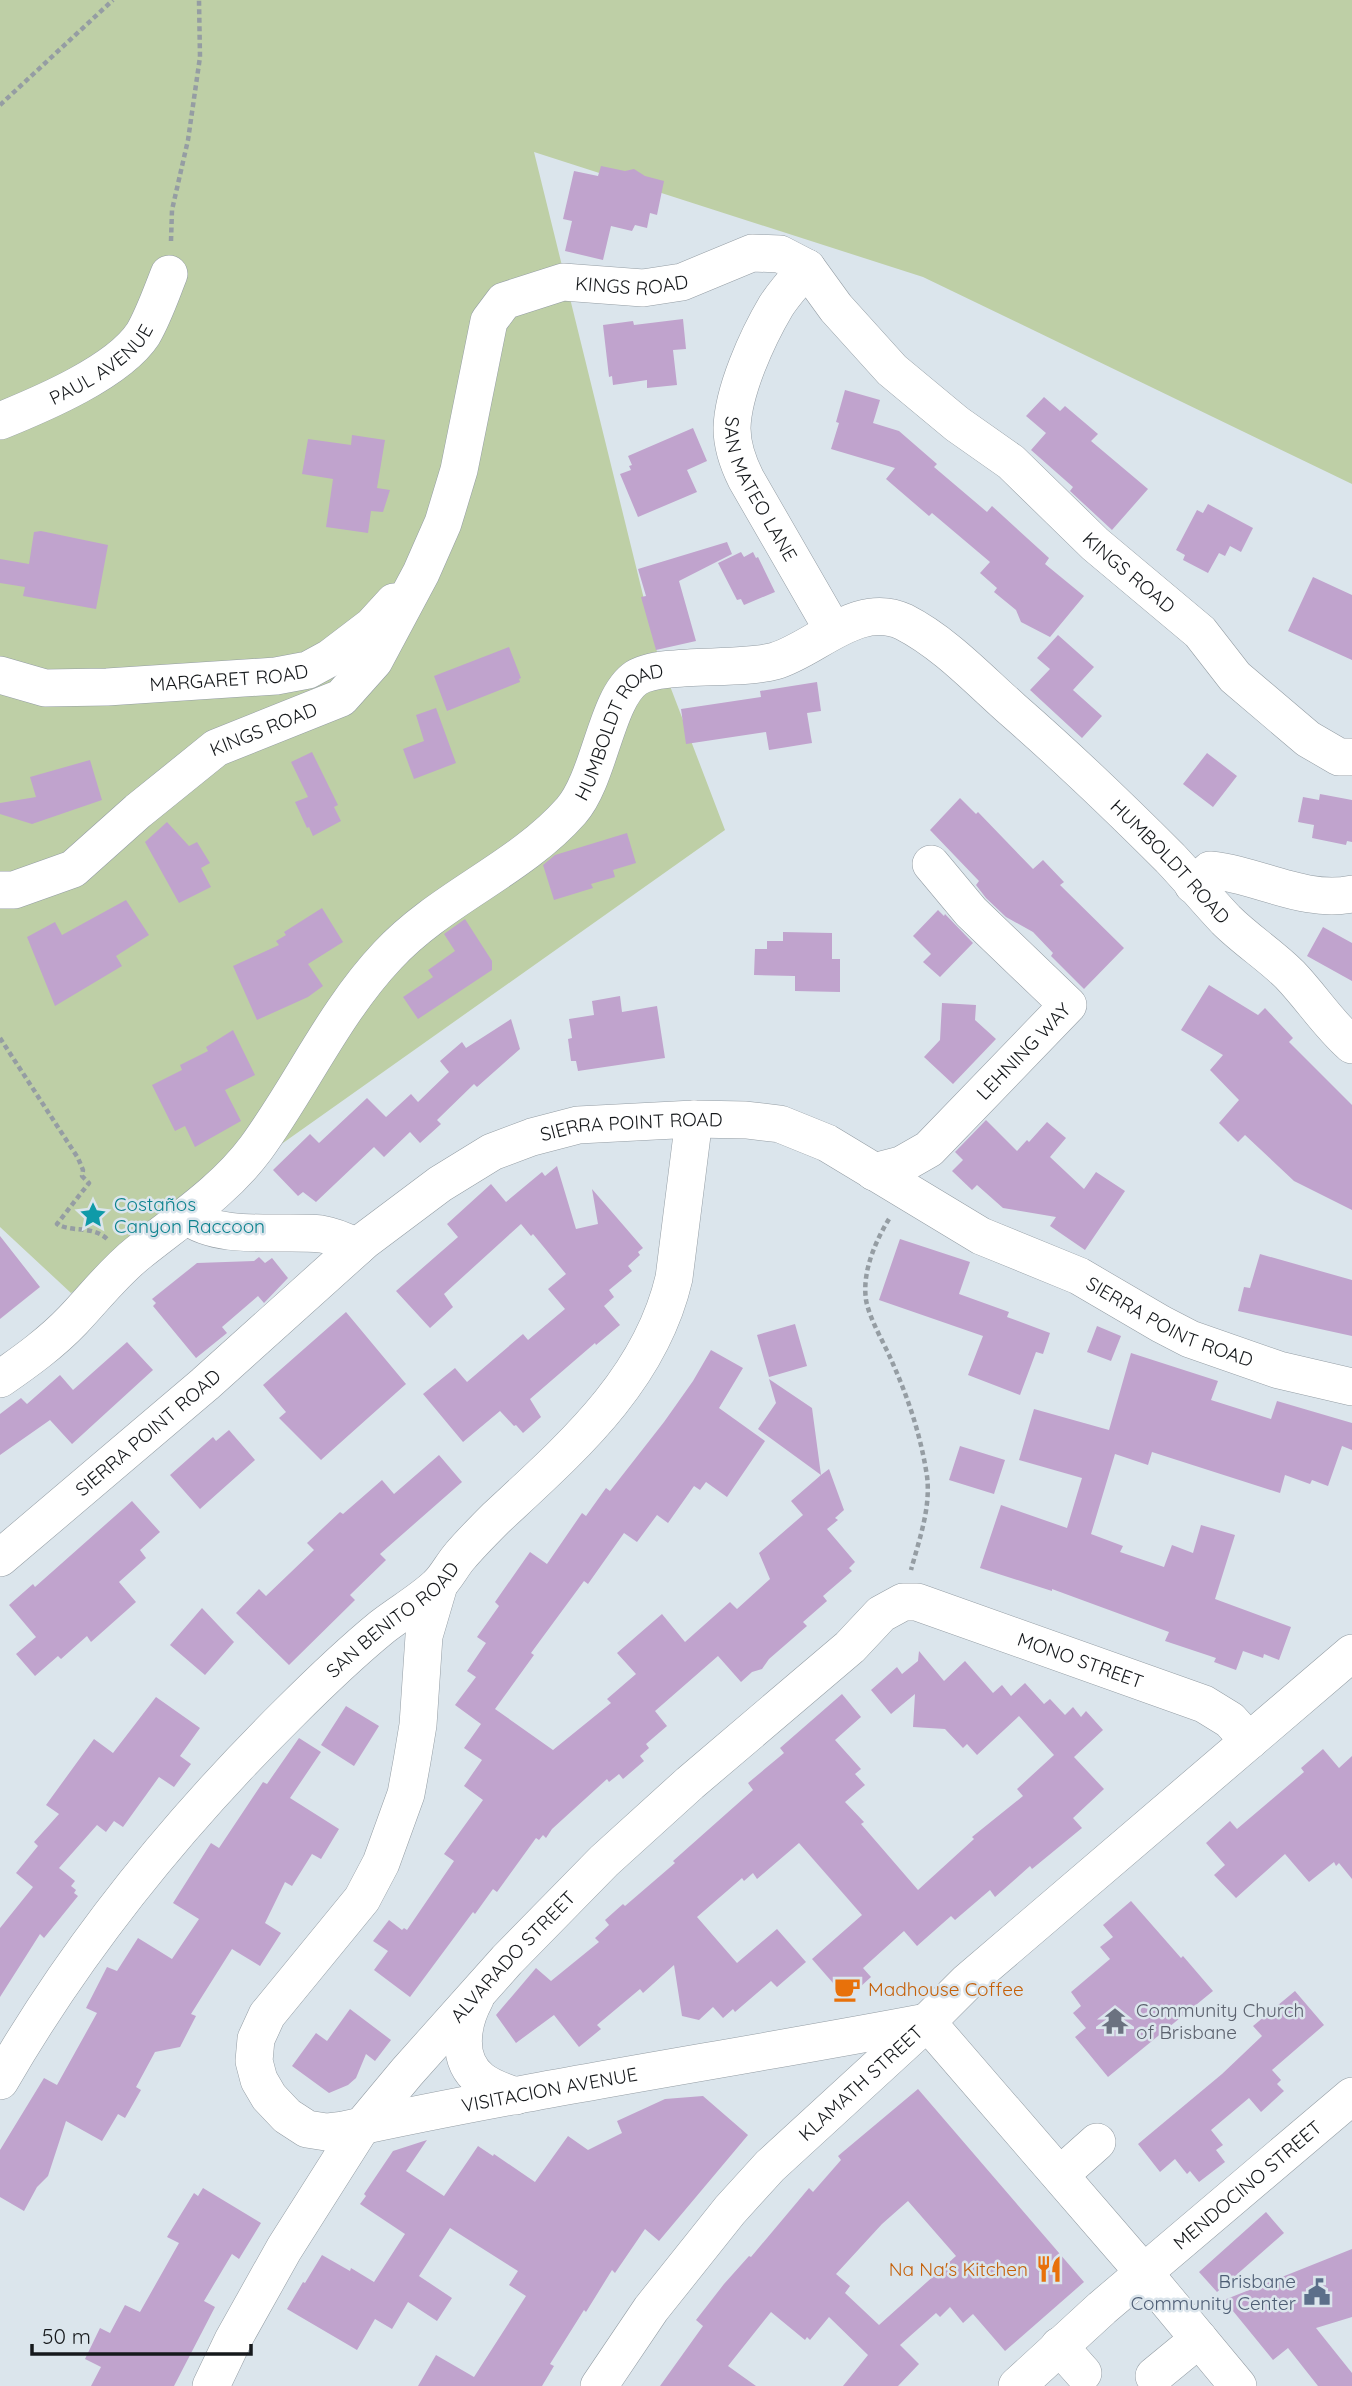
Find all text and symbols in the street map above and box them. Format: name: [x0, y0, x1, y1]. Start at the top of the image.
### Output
street label: KINGS ROAD: [574, 269, 690, 300]
street label: PAUL AVENUE: [45, 320, 158, 410]
street label: SAN MATEO LANE: [720, 415, 803, 565]
street label: KINGS ROAD: [1078, 527, 1180, 618]
street label: MARGARET ROAD: [149, 658, 310, 696]
street label: HUMBOLDT ROAD: [569, 658, 665, 805]
street label: KINGS ROAD: [206, 697, 321, 761]
street label: HUMBOLDT ROAD: [1105, 794, 1235, 929]
street label: LEHNING WAY: [971, 997, 1076, 1105]
street label: SIERRA POINT ROAD: [537, 1107, 723, 1146]
place label: Costaños Canyon Raccoon: [114, 1192, 265, 1238]
place icon: Costaños Canyon Raccoon: [78, 1200, 108, 1230]
street label: SIERRA POINT ROAD: [1082, 1271, 1256, 1372]
street label: SIERRA POINT ROAD: [70, 1364, 226, 1501]
street label: SAN BENITO ROAD: [321, 1557, 464, 1683]
street label: MONO STREET: [1014, 1627, 1147, 1694]
street label: ALVARADO STREET: [445, 1885, 580, 2027]
cafe icon: Madhouse Coffee: [832, 1974, 862, 2004]
place label: Madhouse Coffee: [868, 1977, 1024, 2001]
place label: Community Church of Brisbane: [1136, 1998, 1304, 2044]
temple icon: Community Church of Brisbane: [1100, 2006, 1130, 2036]
street label: KLAMATH STREET: [793, 2020, 928, 2146]
street label: VISITACION AVENUE: [459, 2062, 639, 2117]
street label: MENDOCINO STREET: [1168, 2115, 1327, 2254]
restaurant icon: Na Na's Kitchen: [1034, 2254, 1064, 2284]
place label: Na Na's Kitchen: [889, 2257, 1028, 2281]
place label: Brisbane Community Center: [1131, 2269, 1297, 2315]
public building icon: Brisbane Community Center: [1302, 2277, 1332, 2307]
scale bar: [32, 2312, 250, 2356]
text: 50 m: [42, 2323, 91, 2349]

